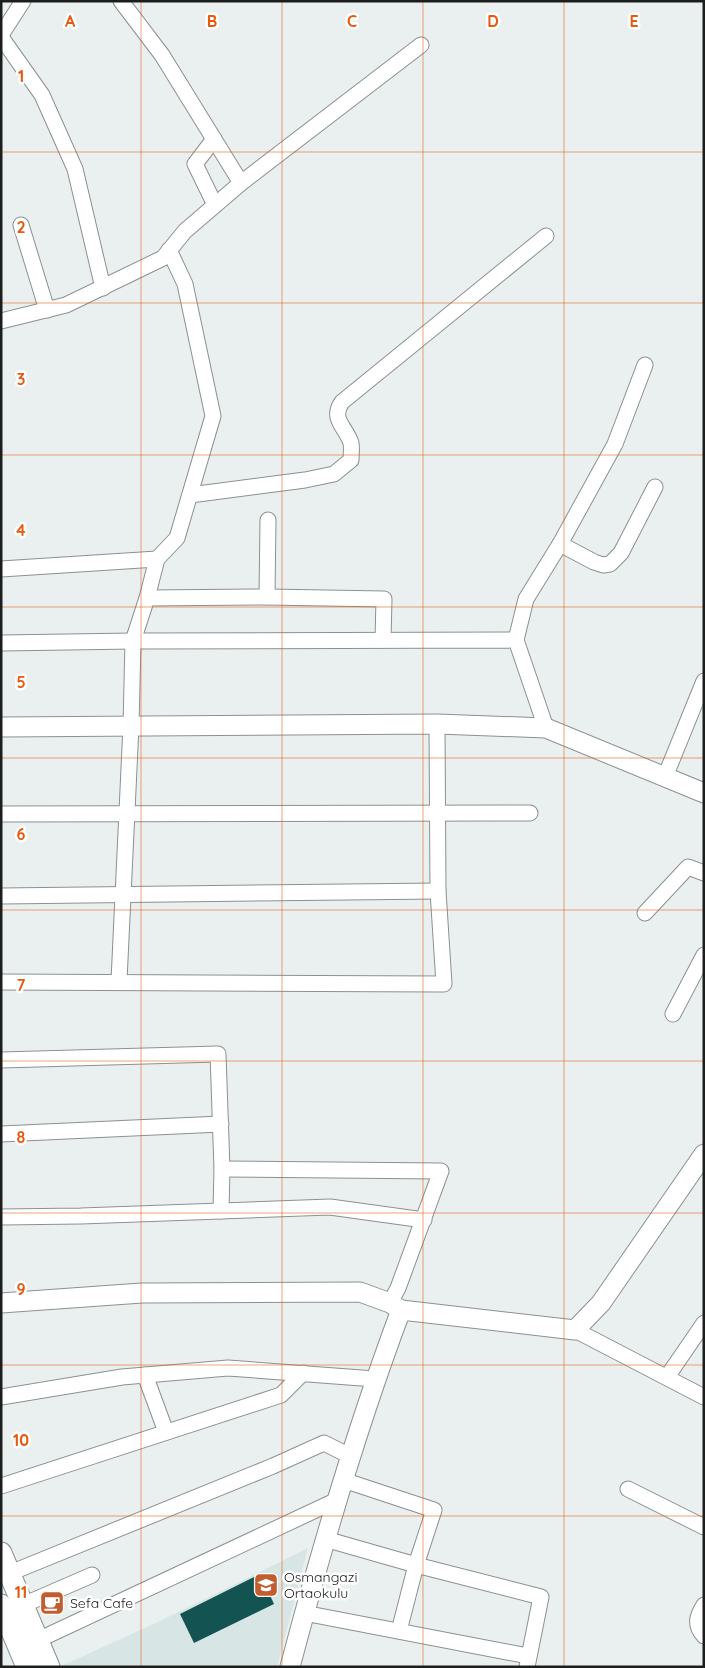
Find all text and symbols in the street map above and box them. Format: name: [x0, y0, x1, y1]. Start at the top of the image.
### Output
text: A: [65, 11, 76, 31]
text: B: [207, 11, 217, 31]
text: C: [347, 11, 357, 31]
text: D: [487, 11, 499, 31]
text: E: [629, 11, 639, 31]
text: 1: [18, 66, 24, 86]
text: 2: [16, 217, 26, 237]
text: 3: [17, 369, 25, 389]
text: 4: [16, 520, 26, 540]
text: 5: [16, 672, 26, 692]
text: 6: [17, 824, 26, 844]
text: 7: [17, 975, 26, 995]
text: 8: [17, 1127, 26, 1147]
text: 9: [16, 1279, 26, 1299]
text: 10: [13, 1430, 29, 1450]
place label: Osmangazi Ortaokulu: [284, 1568, 358, 1602]
school or university icon: Osmangazi Ortaokulu: [253, 1572, 279, 1598]
text: 11: [15, 1582, 27, 1602]
cafe icon: Sefa Cafe: [39, 1590, 65, 1616]
place label: Sefa Cafe: [70, 1594, 133, 1612]

